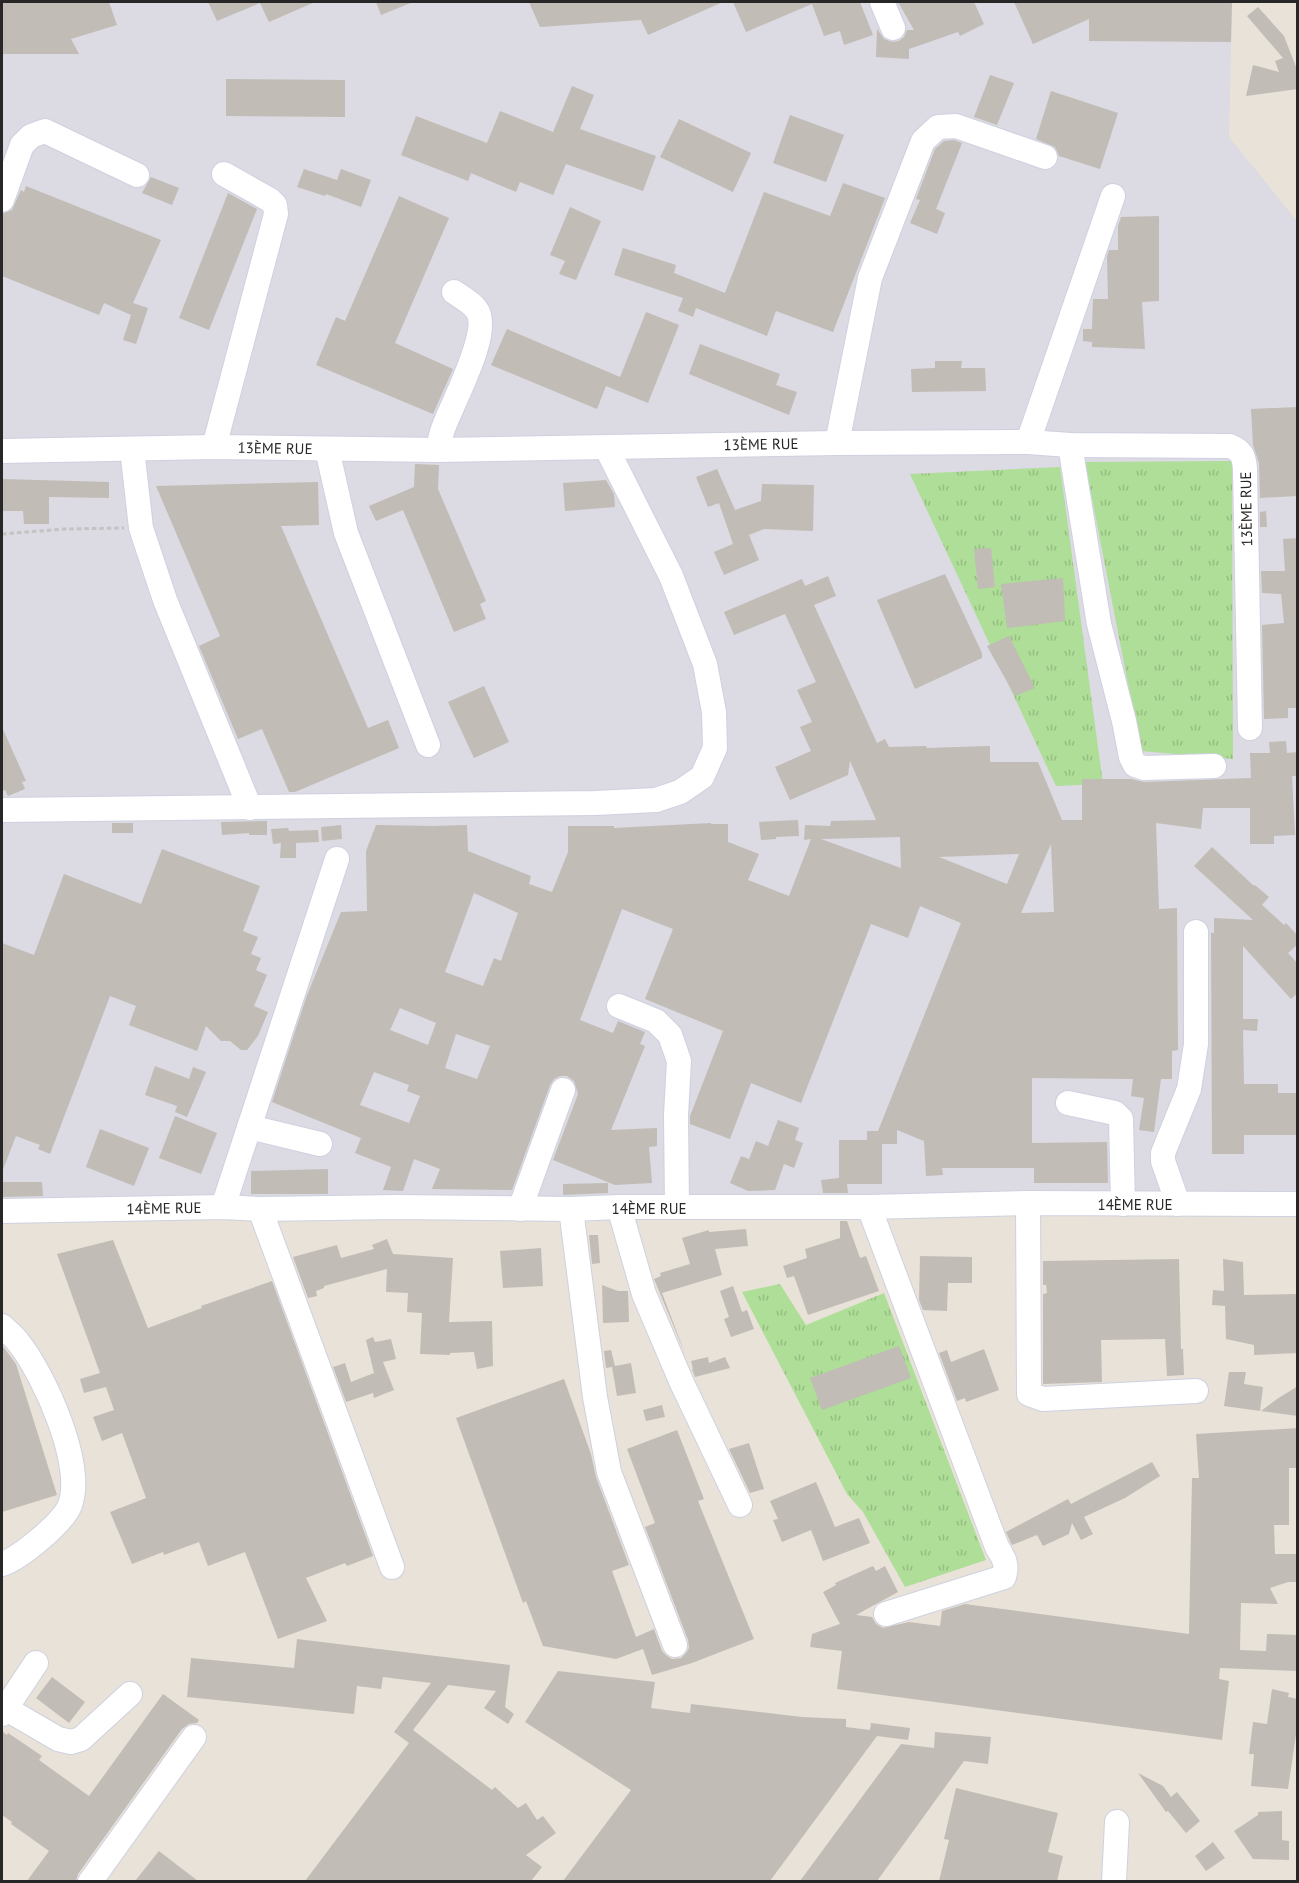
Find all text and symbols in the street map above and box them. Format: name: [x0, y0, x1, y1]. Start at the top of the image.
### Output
street label: 13ÈME RUE: [723, 434, 799, 454]
street label: 13ÈME RUE: [237, 438, 313, 458]
street label: 13ÈME RUE: [1236, 471, 1256, 547]
street label: 14ÈME RUE: [1097, 1195, 1173, 1214]
street label: 14ÈME RUE: [126, 1198, 202, 1218]
street label: 14ÈME RUE: [611, 1199, 687, 1218]

